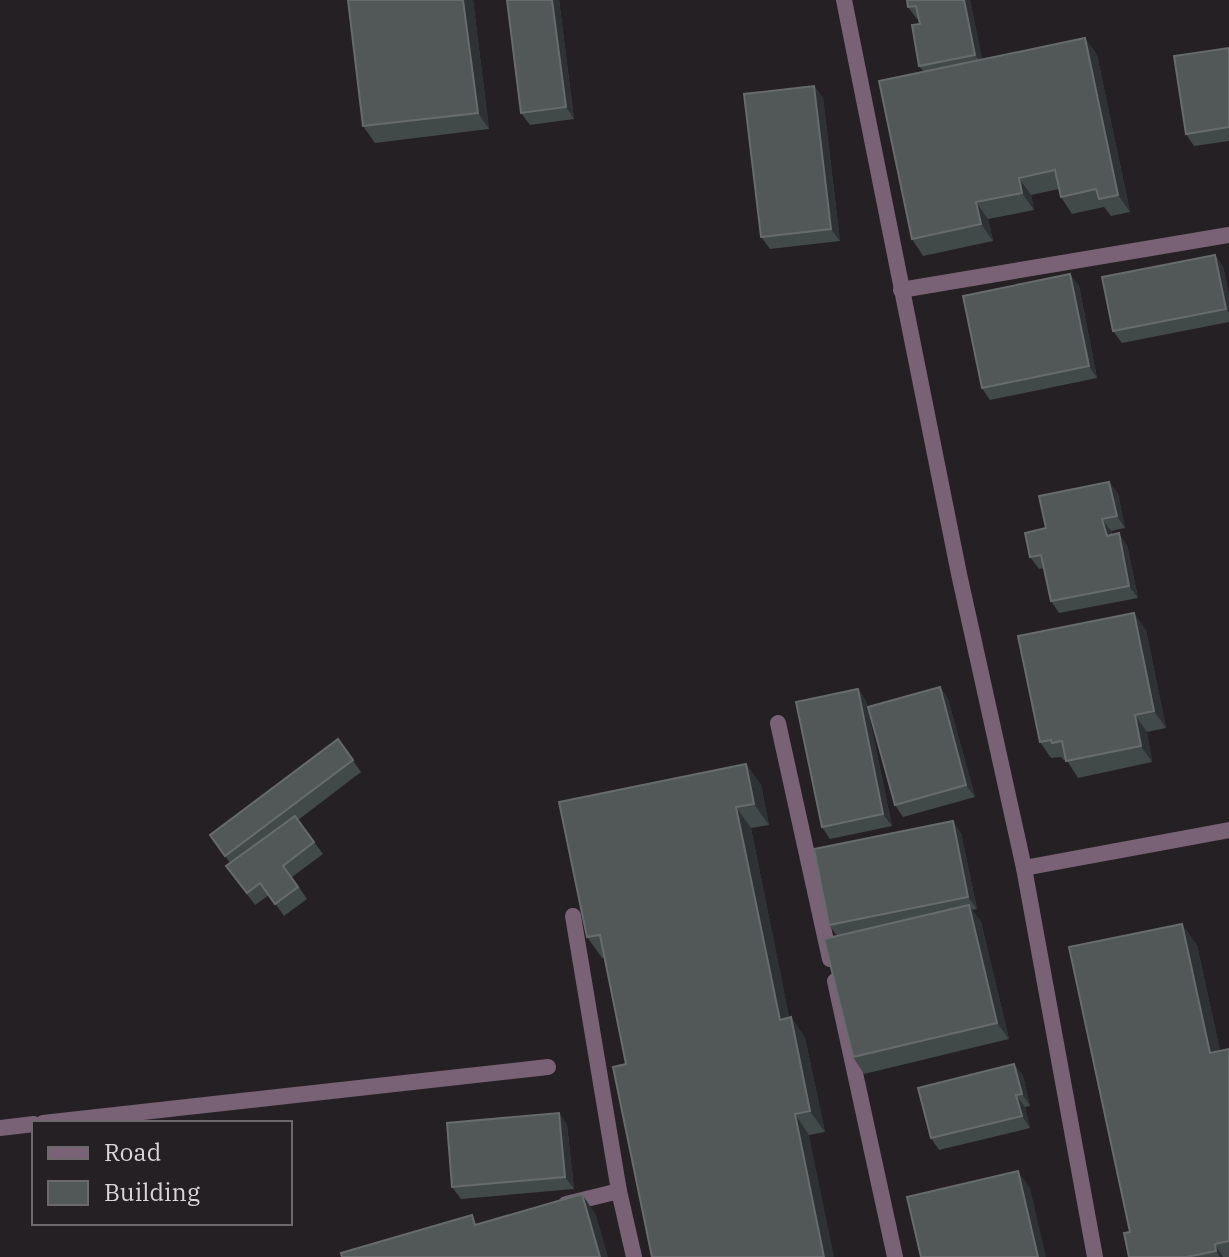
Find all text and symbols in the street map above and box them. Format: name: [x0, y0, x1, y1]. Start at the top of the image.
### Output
legend: [32, 1121, 292, 1225]
text: Road: [104, 1136, 161, 1168]
text: Building: [104, 1176, 200, 1208]

